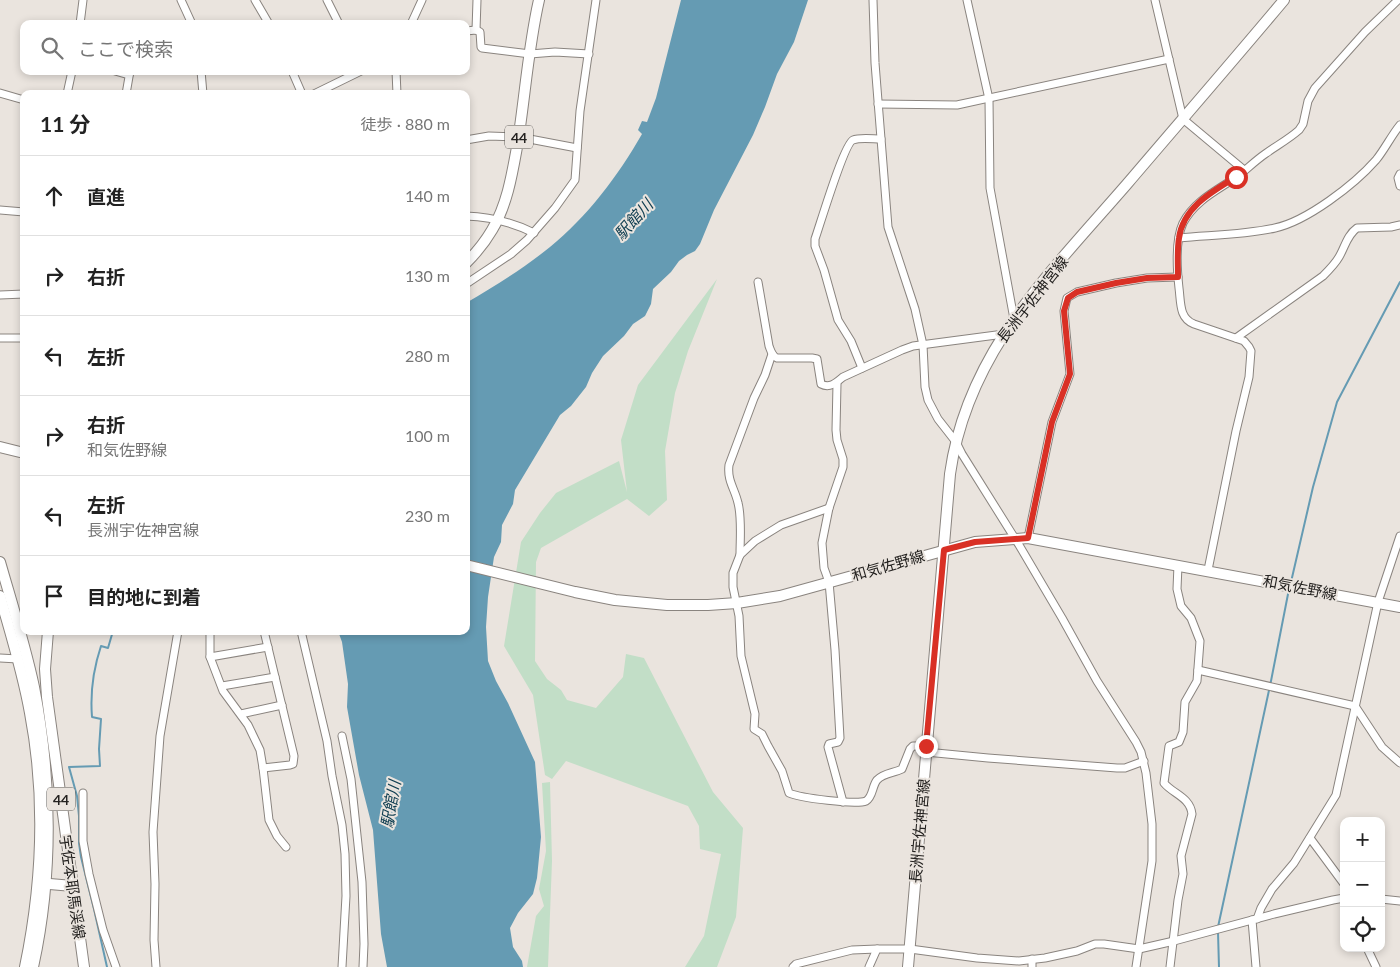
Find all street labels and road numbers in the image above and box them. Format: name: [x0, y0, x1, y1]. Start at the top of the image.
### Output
road number: 44: [505, 125, 533, 148]
street label: 長洲宇佐神宮線: [993, 252, 1071, 346]
street label: 和気佐野線: [849, 546, 927, 584]
street label: 和気佐野線: [1261, 571, 1339, 603]
street label: 長洲宇佐神宮線: [905, 778, 933, 884]
road number: 44: [47, 788, 75, 811]
street label: 宇佐本耶馬渓線: [57, 834, 89, 940]

